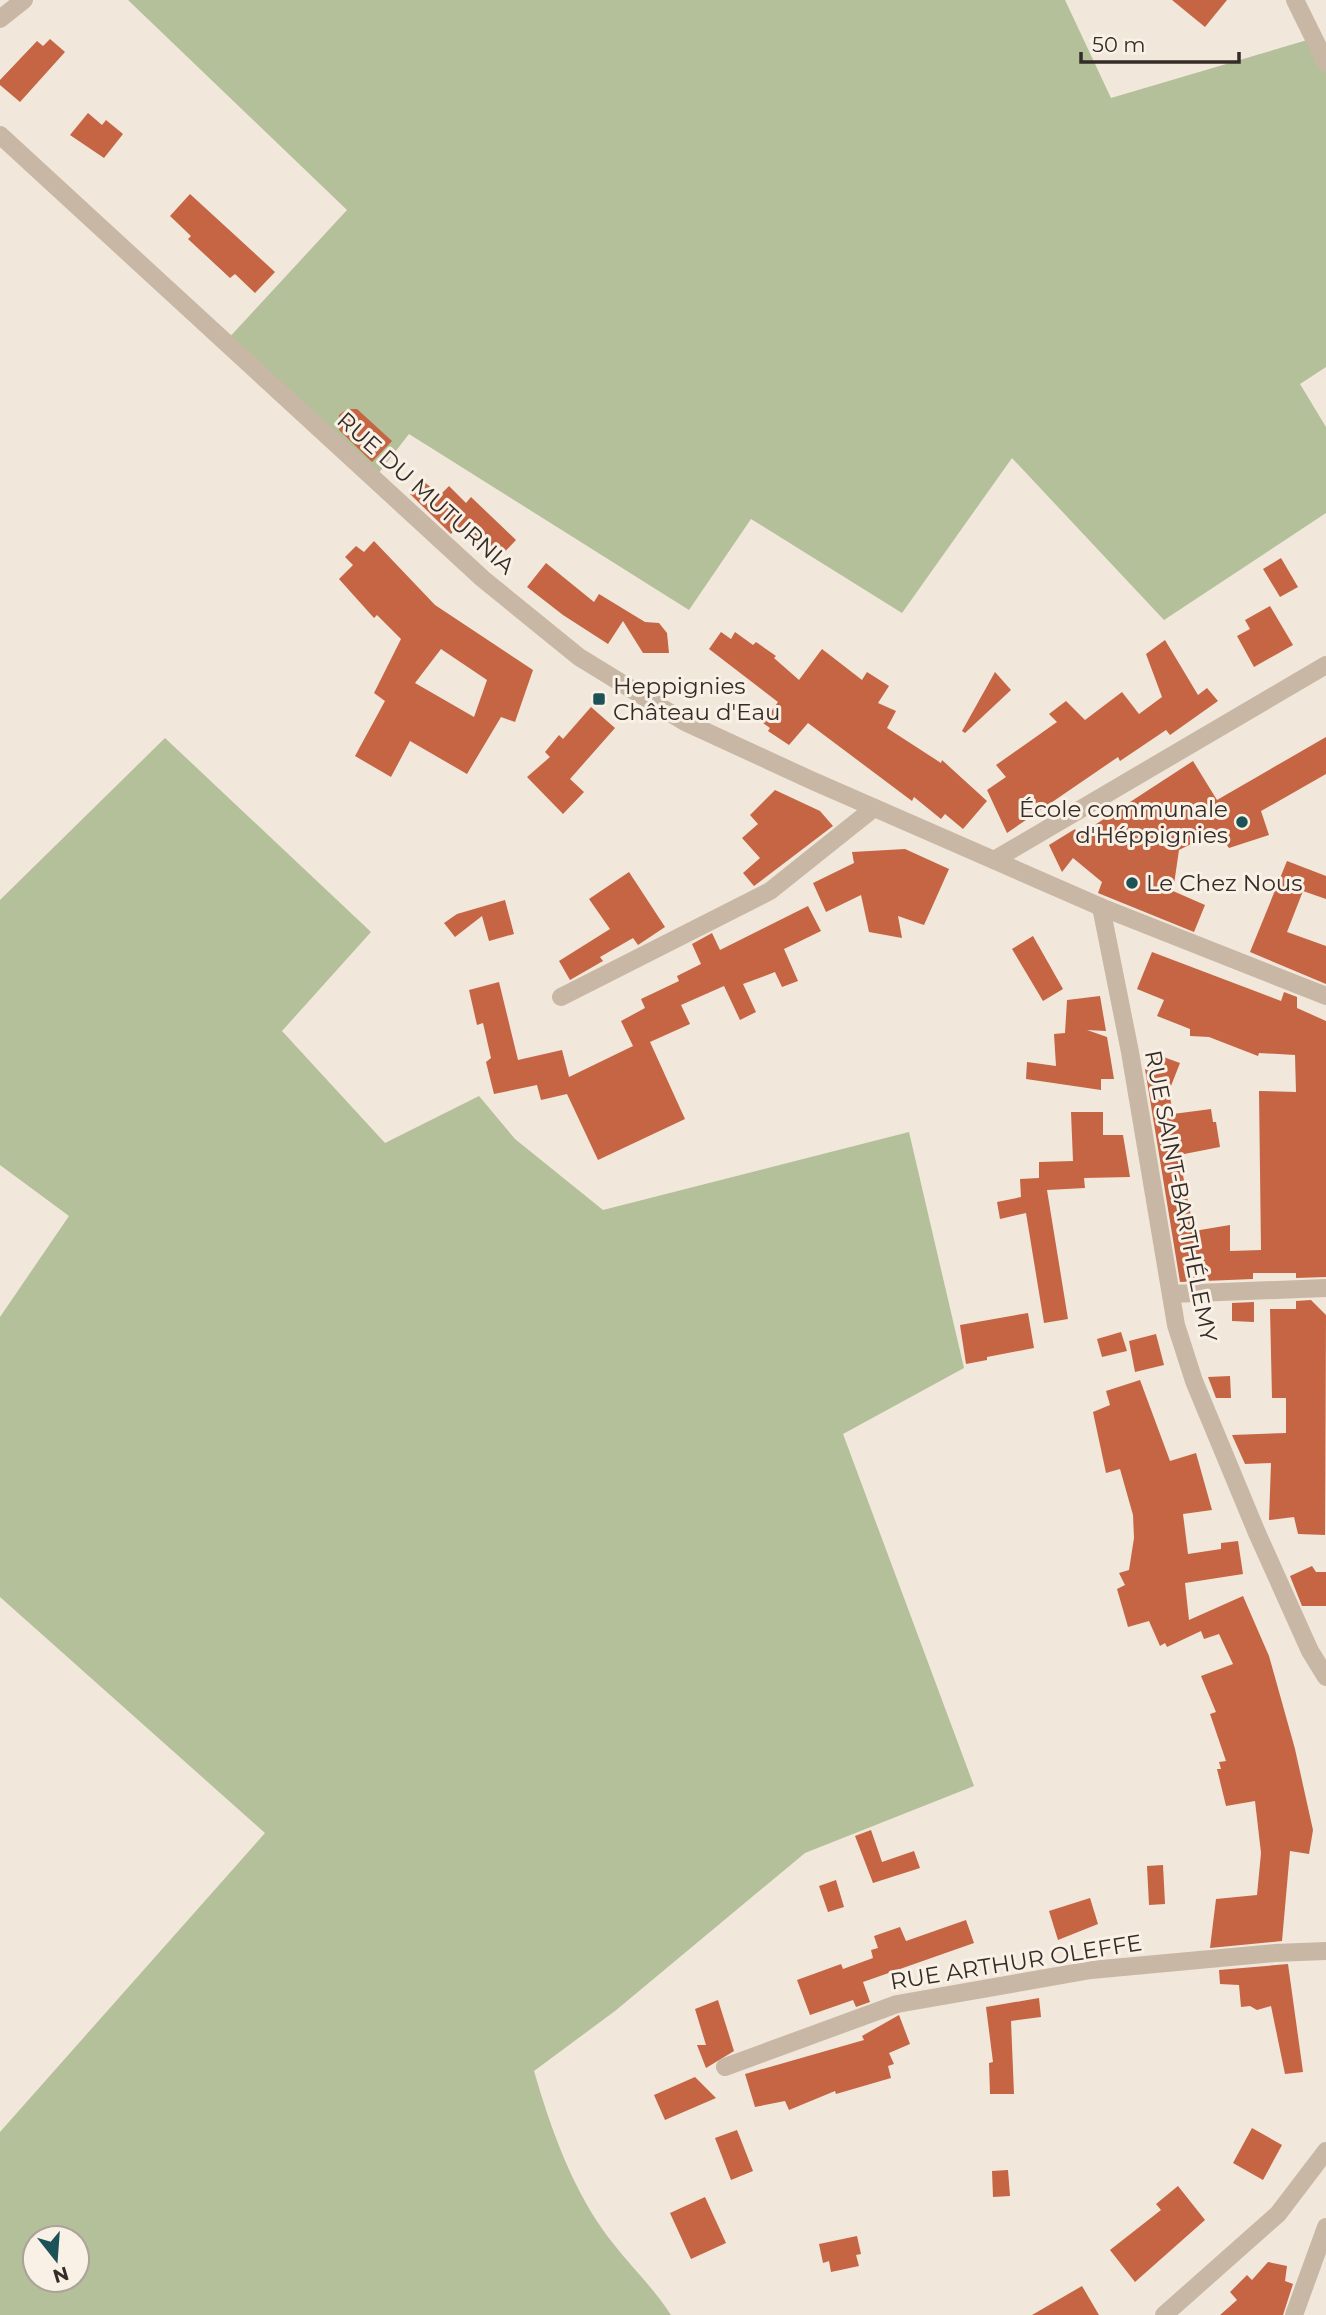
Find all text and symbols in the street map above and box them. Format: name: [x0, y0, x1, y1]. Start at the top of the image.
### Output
scale bar: [1081, 21, 1238, 65]
text: 50 m: [1092, 32, 1146, 57]
street label: RUE DU MUTURNIA: [331, 406, 521, 580]
place label: Heppignies Château d'Eau: [613, 672, 780, 726]
marker: Heppignies Château d'Eau: [591, 691, 607, 707]
place label: École communale d'Héppignies: [1019, 795, 1228, 849]
marker: École communale d'Héppignies: [1234, 814, 1250, 830]
place label: Le Chez Nous: [1146, 869, 1303, 897]
marker: Le Chez Nous: [1124, 875, 1140, 891]
street label: RUE SAINT-BARTHÉLEMY: [1139, 1048, 1223, 1345]
street label: RUE ARTHUR OLEFFE: [888, 1928, 1144, 1996]
north arrow: [21, 2224, 91, 2294]
text: N: [50, 2262, 72, 2288]

